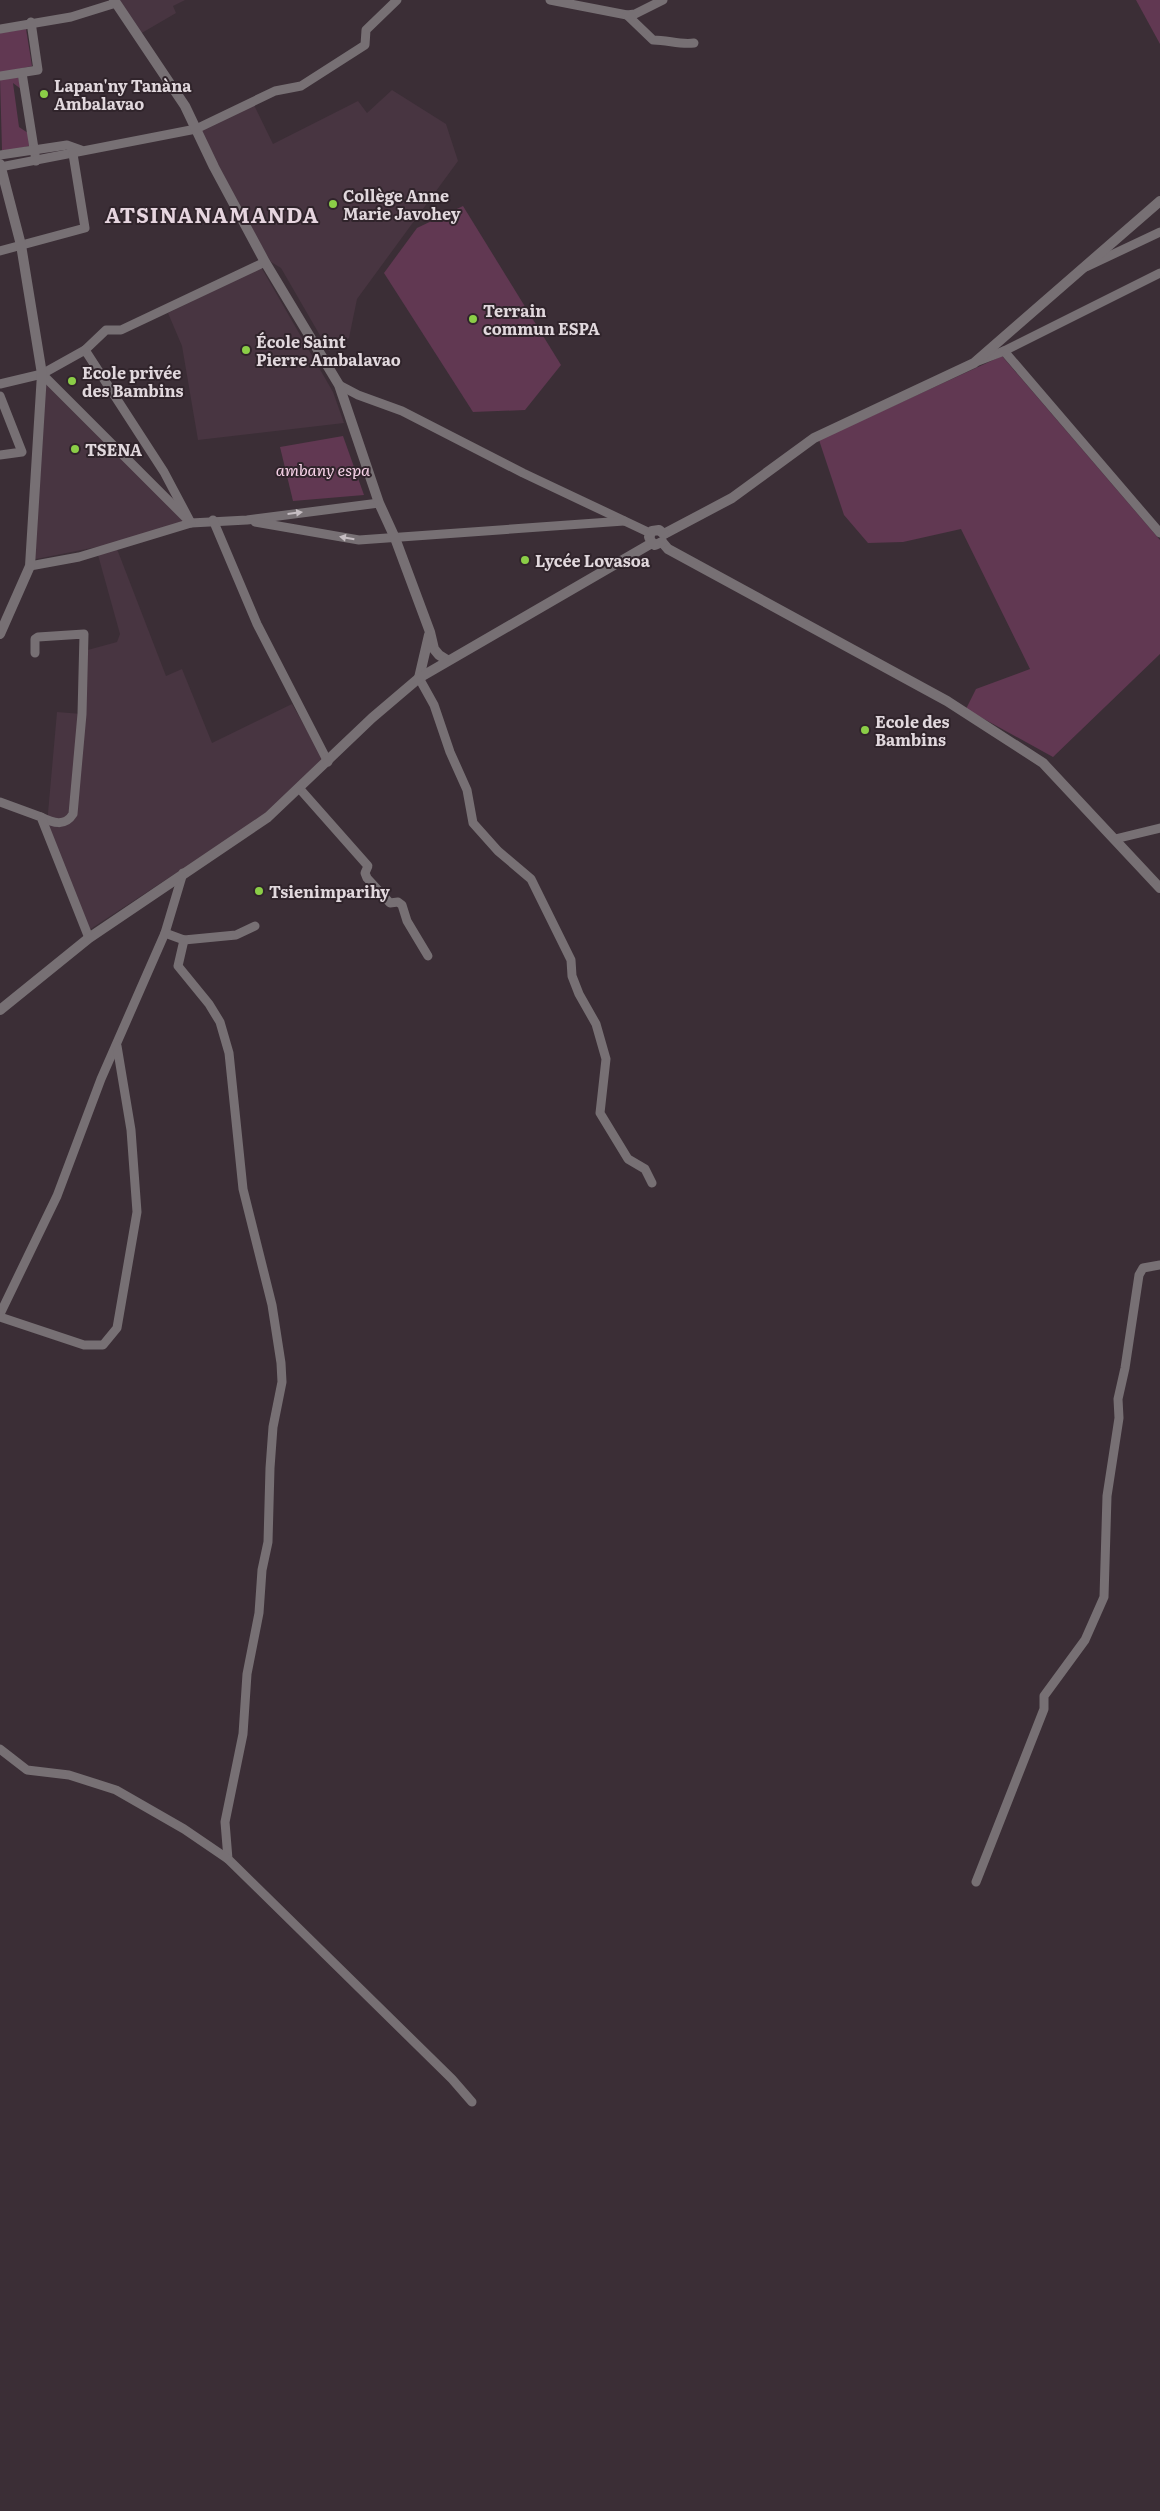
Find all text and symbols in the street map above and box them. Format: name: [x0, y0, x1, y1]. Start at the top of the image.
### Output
place label: Lapan'ny Tanàna Ambalavao: [54, 73, 192, 115]
marker: Lapan'ny Tanàna Ambalavao: [38, 88, 50, 100]
place label: Collège Anne Marie Javohey: [343, 183, 461, 225]
district label: ATSINANAMANDA: [105, 198, 319, 229]
marker: Collège Anne Marie Javohey: [327, 198, 339, 210]
place label: Terrain commun ESPA: [483, 298, 600, 340]
marker: Terrain commun ESPA: [467, 313, 479, 325]
place label: École Saint Pierre Ambalavao: [256, 329, 401, 371]
marker: École Saint Pierre Ambalavao: [240, 344, 252, 356]
place label: Ecole privée des Bambins: [82, 360, 184, 402]
marker: Ecole privée des Bambins: [66, 375, 78, 387]
place label: TSENA: [85, 437, 142, 461]
marker: TSENA: [69, 443, 81, 455]
park label: ambany espa: [276, 457, 371, 481]
one-way arrow: [288, 509, 304, 517]
one-way arrow: [338, 533, 354, 541]
place label: Lycée Lovasoa: [535, 548, 651, 572]
marker: Lycée Lovasoa: [519, 554, 531, 566]
place label: Ecole des Bambins: [875, 709, 950, 751]
marker: Ecole des Bambins: [859, 724, 871, 736]
place label: Tsienimparihy: [269, 879, 390, 903]
marker: Tsienimparihy: [253, 885, 265, 897]

